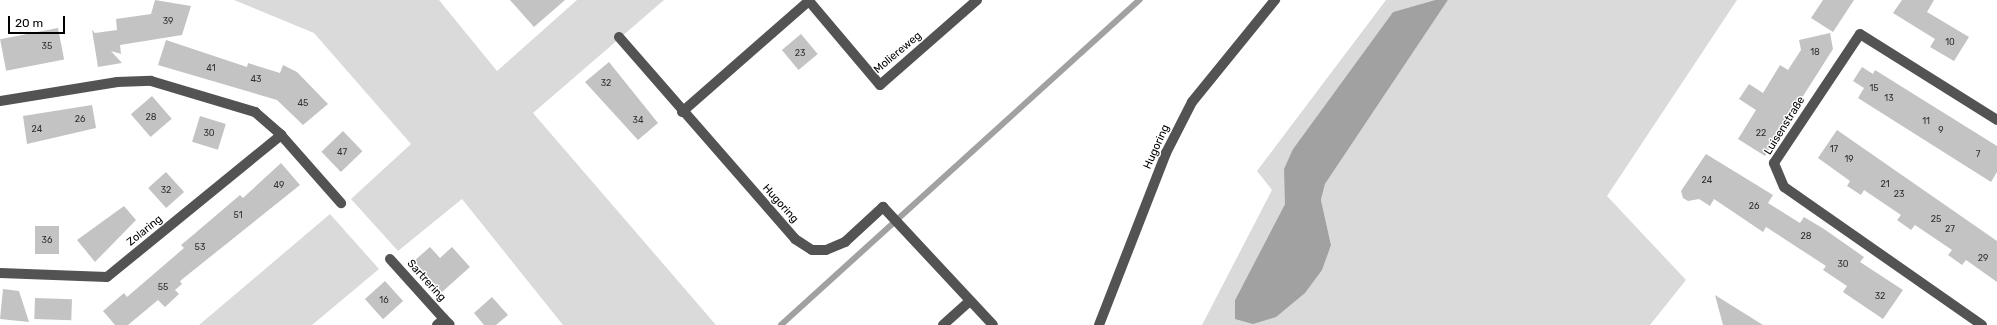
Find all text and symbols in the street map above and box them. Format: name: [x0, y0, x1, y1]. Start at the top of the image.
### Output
scale bar: [10, 8, 67, 34]
text: 20 m: [15, 16, 43, 30]
house number: 39: [163, 16, 173, 26]
street label: Moliereweg: [872, 29, 924, 77]
house number: 10: [1945, 37, 1955, 47]
house number: 35: [42, 41, 52, 51]
house number: 18: [1810, 47, 1820, 57]
house number: 23: [795, 48, 805, 58]
house number: 41: [206, 63, 216, 73]
house number: 43: [251, 74, 261, 84]
house number: 32: [601, 78, 611, 88]
house number: 15: [1869, 83, 1879, 93]
house number: 13: [1884, 93, 1894, 103]
street label: Luisenstraße: [1762, 94, 1808, 158]
house number: 45: [298, 98, 308, 108]
house number: 28: [145, 112, 157, 122]
house number: 26: [75, 114, 85, 124]
house number: 34: [633, 115, 643, 125]
house number: 11: [1922, 116, 1930, 126]
street label: Hugoring: [1141, 123, 1173, 171]
house number: 24: [32, 124, 42, 134]
house number: 9: [1938, 125, 1944, 135]
house number: 30: [203, 128, 215, 138]
house number: 22: [1756, 128, 1766, 138]
house number: 17: [1830, 144, 1838, 154]
house number: 47: [337, 147, 347, 157]
house number: 7: [1976, 149, 1980, 159]
house number: 19: [1844, 154, 1854, 164]
house number: 24: [1702, 175, 1712, 185]
house number: 21: [1880, 179, 1890, 189]
house number: 49: [274, 180, 284, 190]
street label: Hugoring: [759, 182, 801, 226]
house number: 32: [161, 185, 171, 195]
house number: 23: [1894, 189, 1904, 199]
house number: 26: [1749, 201, 1759, 211]
house number: 51: [233, 210, 243, 220]
street label: Zolaring: [125, 213, 165, 249]
house number: 25: [1931, 214, 1941, 224]
house number: 27: [1945, 224, 1955, 234]
house number: 28: [1800, 231, 1812, 241]
house number: 36: [42, 235, 52, 245]
house number: 53: [195, 242, 205, 252]
house number: 29: [1978, 253, 1988, 263]
street label: Sartrering: [404, 257, 448, 305]
house number: 30: [1837, 259, 1849, 269]
house number: 55: [158, 282, 168, 292]
house number: 32: [1875, 291, 1885, 301]
house number: 16: [379, 295, 389, 305]

